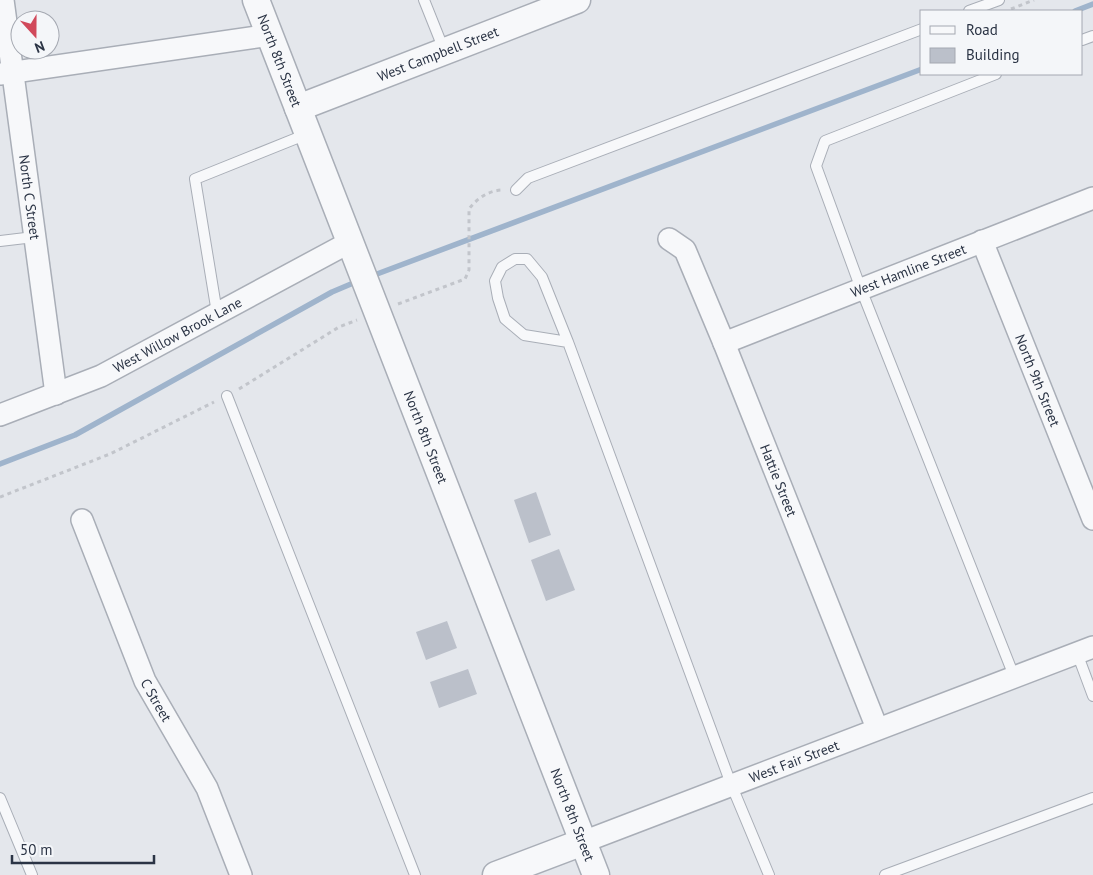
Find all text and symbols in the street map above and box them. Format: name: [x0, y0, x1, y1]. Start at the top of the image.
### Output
north arrow: [10, 10, 60, 60]
legend: [920, 10, 1083, 75]
street label: North 8th Street: [253, 12, 306, 110]
text: Road: [966, 20, 998, 39]
street label: West Campbell Street: [375, 22, 501, 85]
text: N: [32, 37, 47, 57]
text: Building: [966, 45, 1020, 64]
street label: North C Street: [15, 154, 44, 241]
street label: West Hamline Street: [848, 240, 969, 301]
street label: West Willow Brook Lane: [110, 293, 245, 377]
street label: North 9th Street: [1011, 331, 1064, 429]
street label: North 8th Street: [400, 388, 452, 486]
street label: Hattie Street: [756, 442, 801, 519]
street label: C Street: [137, 675, 176, 725]
street label: West Fair Street: [747, 736, 842, 787]
street label: North 8th Street: [546, 766, 599, 864]
scale bar: [12, 832, 155, 864]
text: 50 m: [20, 840, 53, 859]

